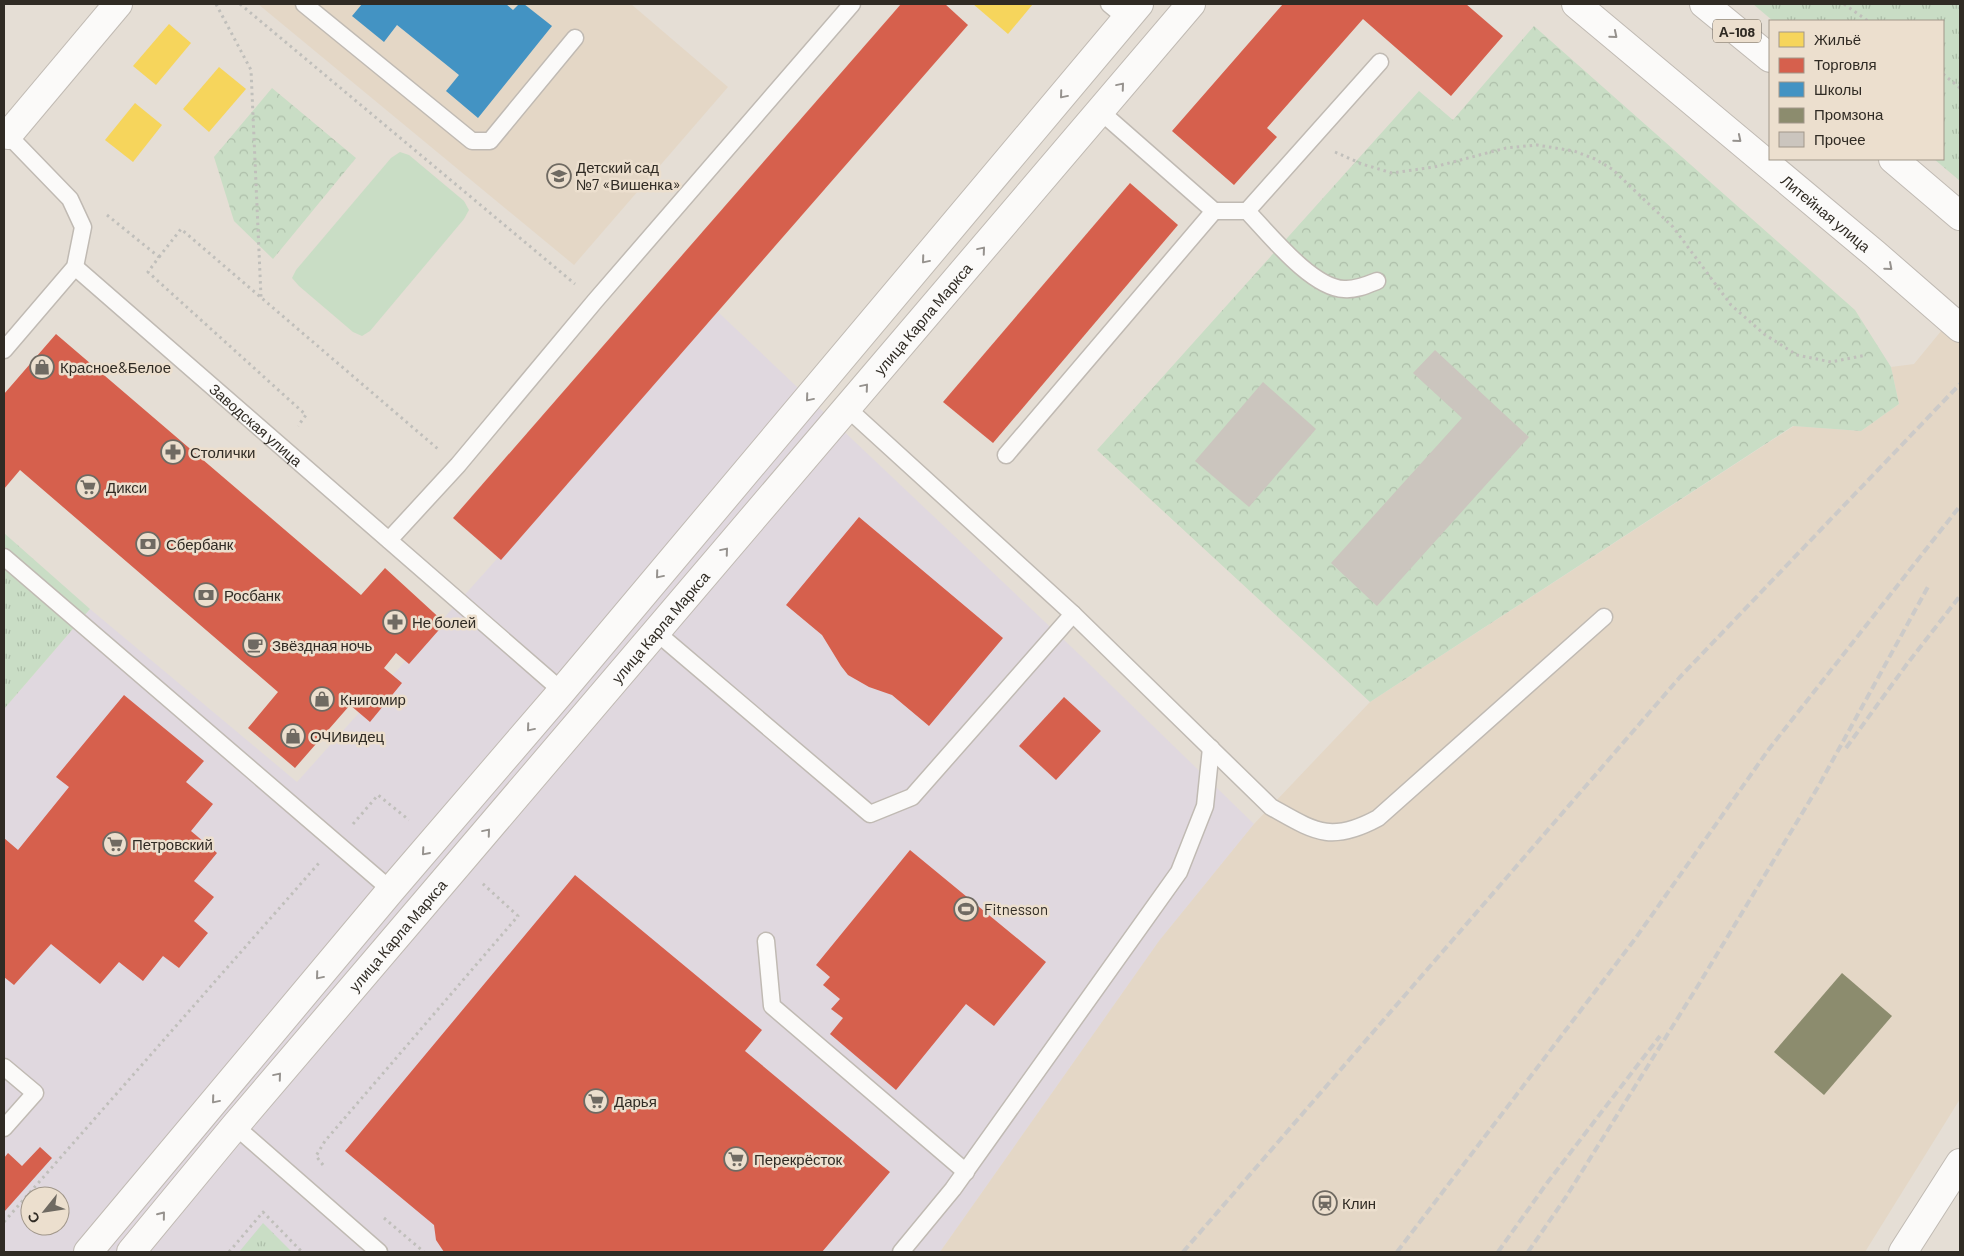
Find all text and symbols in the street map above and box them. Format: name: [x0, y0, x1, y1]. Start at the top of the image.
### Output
road number: А-108: [1713, 20, 1761, 42]
legend: [1769, 20, 1944, 160]
one-way arrow: [1608, 29, 1617, 38]
text: Жильё: [1814, 30, 1861, 48]
text: Торговля: [1814, 55, 1877, 73]
text: Школы: [1814, 80, 1862, 98]
one-way arrow: [1115, 83, 1124, 92]
one-way arrow: [1061, 89, 1069, 98]
text: Промзона: [1814, 105, 1884, 123]
text: Прочее: [1814, 130, 1866, 148]
one-way arrow: [1732, 134, 1741, 142]
place label: Детский сад №7 «Вишенка»: [576, 158, 681, 193]
school or university icon: Детский сад №7 «Вишенка»: [546, 163, 572, 189]
street label: Литейная улица: [1778, 171, 1875, 256]
one-way arrow: [976, 247, 984, 256]
one-way arrow: [923, 254, 931, 263]
street label: улица Карла Маркса: [870, 259, 976, 378]
one-way arrow: [1884, 261, 1893, 270]
shop icon: Красное&Белое: [29, 354, 55, 380]
place label: Красное&Белое: [60, 358, 171, 376]
street label: Заводская улица: [206, 379, 307, 470]
one-way arrow: [859, 384, 868, 393]
one-way arrow: [806, 392, 815, 401]
pharmacy icon: Столички: [160, 439, 186, 465]
place label: Столички: [190, 443, 255, 461]
supermarket icon: Дикси: [75, 474, 101, 500]
place label: Дикси: [106, 478, 147, 496]
bank icon: Сбербанк: [135, 531, 161, 557]
place label: Сбербанк: [166, 535, 234, 553]
one-way arrow: [720, 547, 729, 556]
street label: улица Карла Маркса: [608, 567, 713, 687]
one-way arrow: [656, 570, 665, 579]
bank icon: Росбанк: [193, 582, 219, 608]
place label: Росбанк: [224, 586, 281, 604]
pharmacy icon: Не болей: [382, 609, 408, 635]
place label: Не болей: [412, 613, 476, 631]
cafe icon: Звёздная ночь: [242, 632, 268, 658]
place label: Звёздная ночь: [272, 636, 373, 654]
shop icon: Книгомир: [309, 686, 335, 712]
place label: Книгомир: [340, 690, 406, 708]
shop icon: ОЧИвидец: [280, 723, 306, 749]
one-way arrow: [527, 723, 536, 732]
place label: ОЧИвидец: [310, 727, 385, 745]
one-way arrow: [481, 828, 490, 837]
supermarket icon: Петровский: [102, 831, 128, 857]
place label: Петровский: [132, 835, 213, 853]
one-way arrow: [421, 846, 430, 855]
street label: улица Карла Маркса: [345, 875, 451, 995]
sports icon: Fitnesson: [953, 896, 979, 922]
place label: Fitnesson: [984, 900, 1048, 918]
one-way arrow: [316, 970, 325, 979]
one-way arrow: [272, 1072, 281, 1081]
supermarket icon: Дарья: [583, 1088, 609, 1114]
place label: Дарья: [614, 1092, 657, 1110]
one-way arrow: [213, 1094, 221, 1103]
supermarket icon: Перекрёсток: [723, 1146, 749, 1172]
place label: Перекрёсток: [754, 1150, 843, 1168]
north arrow: [20, 1186, 70, 1236]
station icon: Клин: [1312, 1190, 1338, 1216]
place label: Клин: [1342, 1194, 1376, 1212]
text: С: [23, 1209, 43, 1226]
one-way arrow: [157, 1211, 166, 1220]

